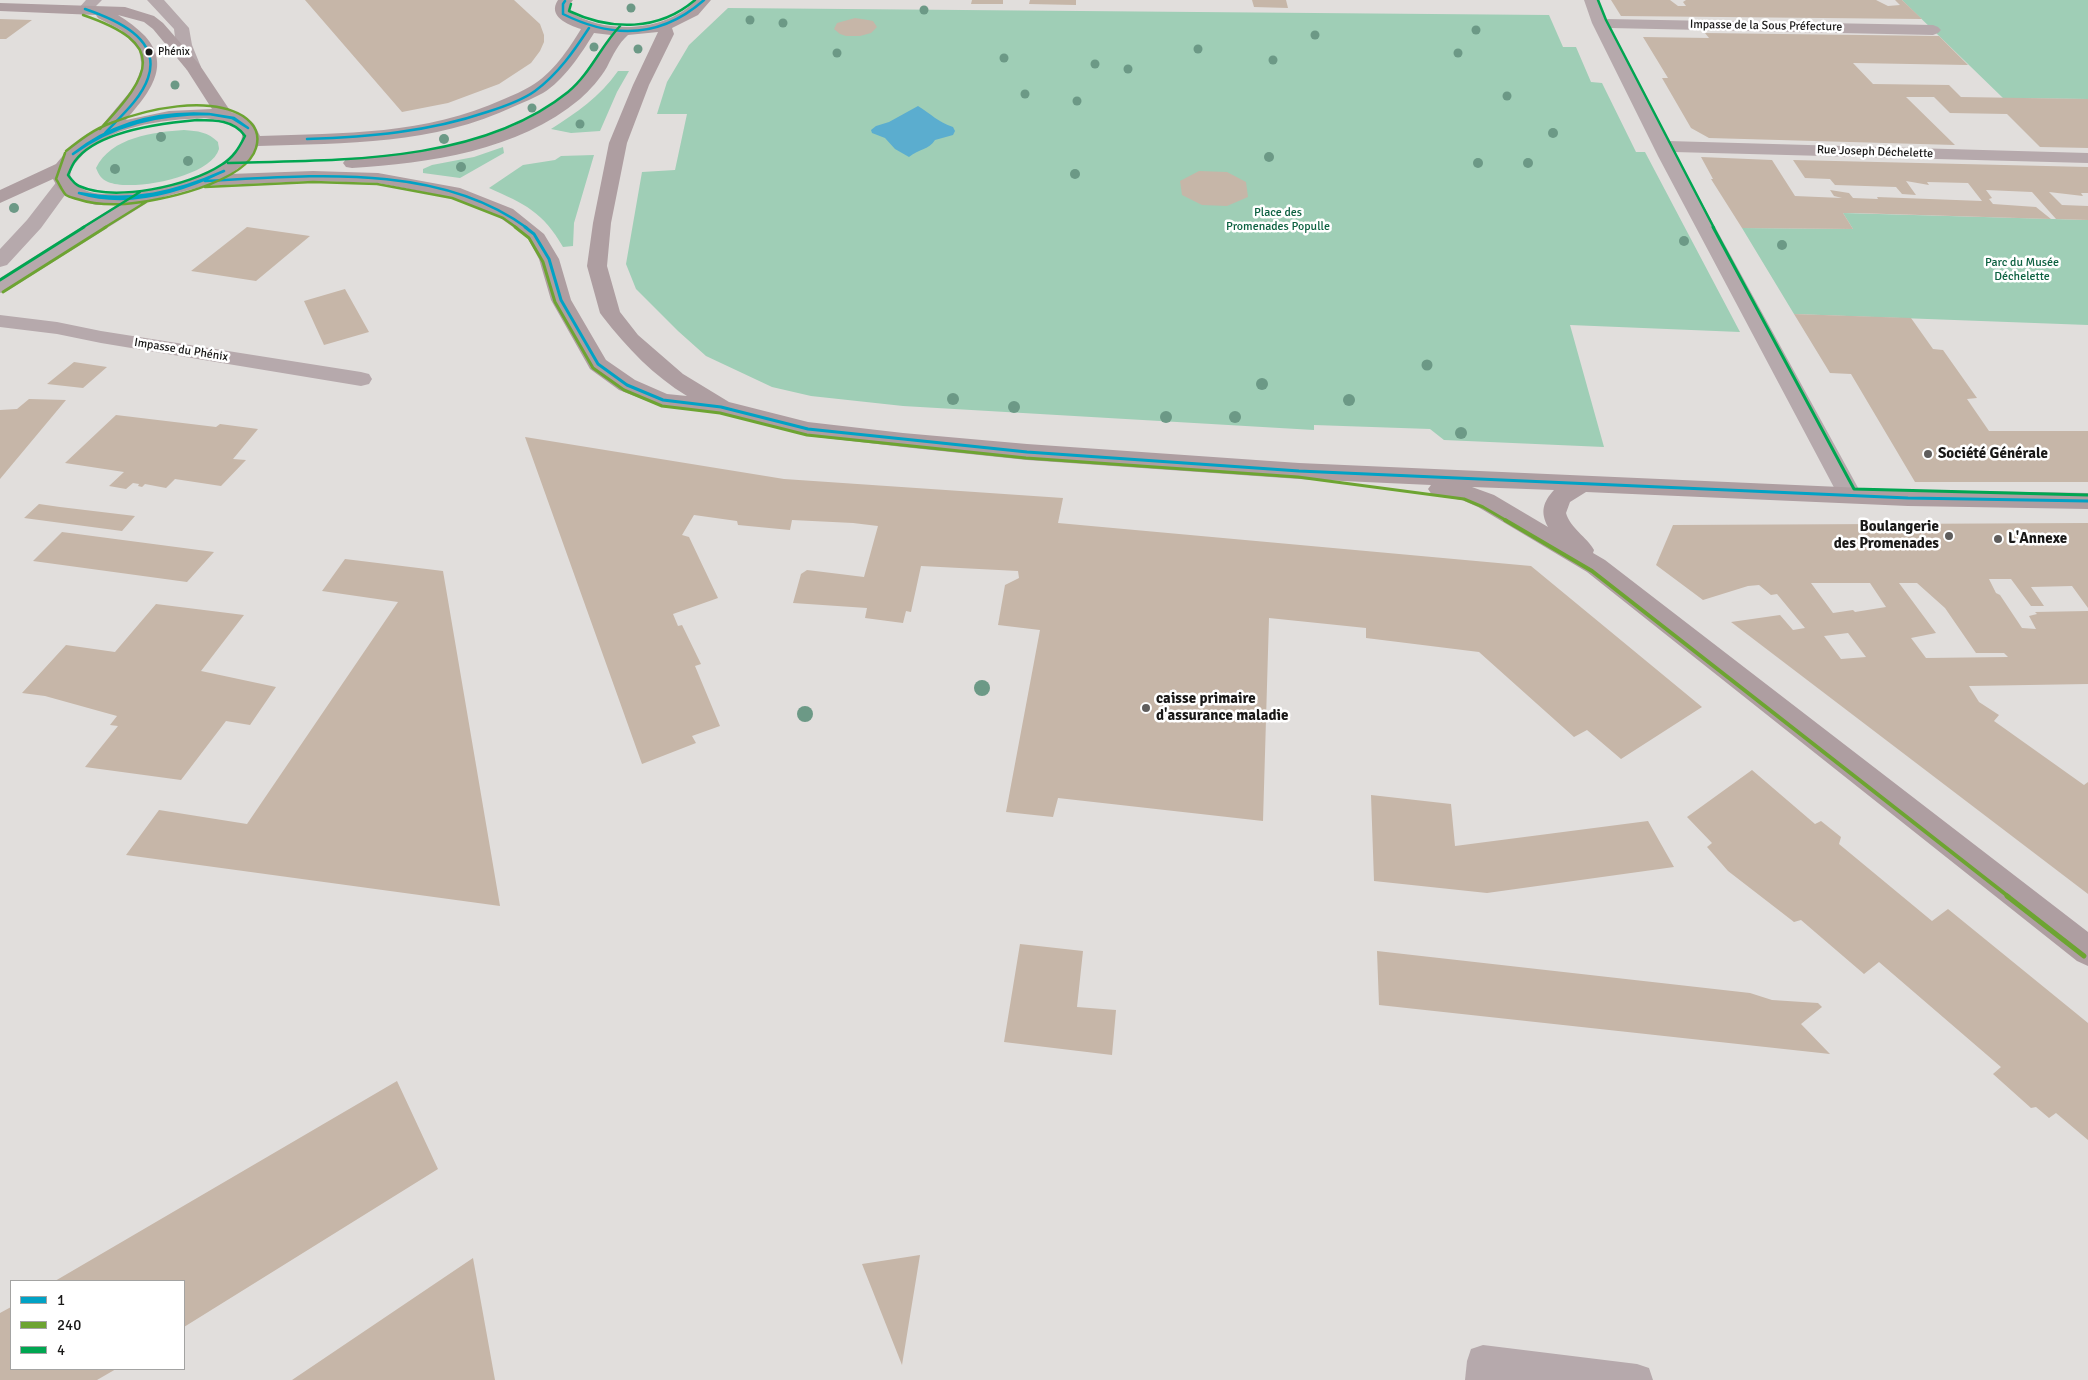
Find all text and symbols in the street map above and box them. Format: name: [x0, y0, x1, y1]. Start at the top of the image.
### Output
street label: Impasse de la Sous Préfecture: [1690, 17, 1842, 35]
place label: Phénix: [158, 45, 190, 59]
marker: Phénix: [144, 47, 154, 57]
street label: Rue Joseph Déchelette: [1817, 143, 1933, 161]
park label: Place des Promenades Populle: [1226, 206, 1330, 234]
park label: Parc du Musée Déchelette: [1985, 256, 2059, 284]
street label: Impasse du Phénix: [133, 335, 229, 365]
place label: Société Générale: [1938, 445, 2048, 463]
marker: Société Générale: [1922, 448, 1934, 460]
place label: Boulangerie des Promenades: [1834, 518, 1939, 553]
marker: Boulangerie des Promenades: [1943, 530, 1955, 542]
place label: L'Annexe: [2008, 530, 2067, 548]
marker: L'Annexe: [1992, 533, 2004, 545]
place label: caisse primaire d'assurance maladie: [1156, 690, 1288, 725]
marker: caisse primaire d'assurance maladie: [1140, 702, 1152, 714]
legend: [10, 1280, 185, 1370]
text: 1: [57, 1291, 65, 1309]
text: 240: [57, 1316, 81, 1334]
text: 4: [57, 1341, 65, 1359]

